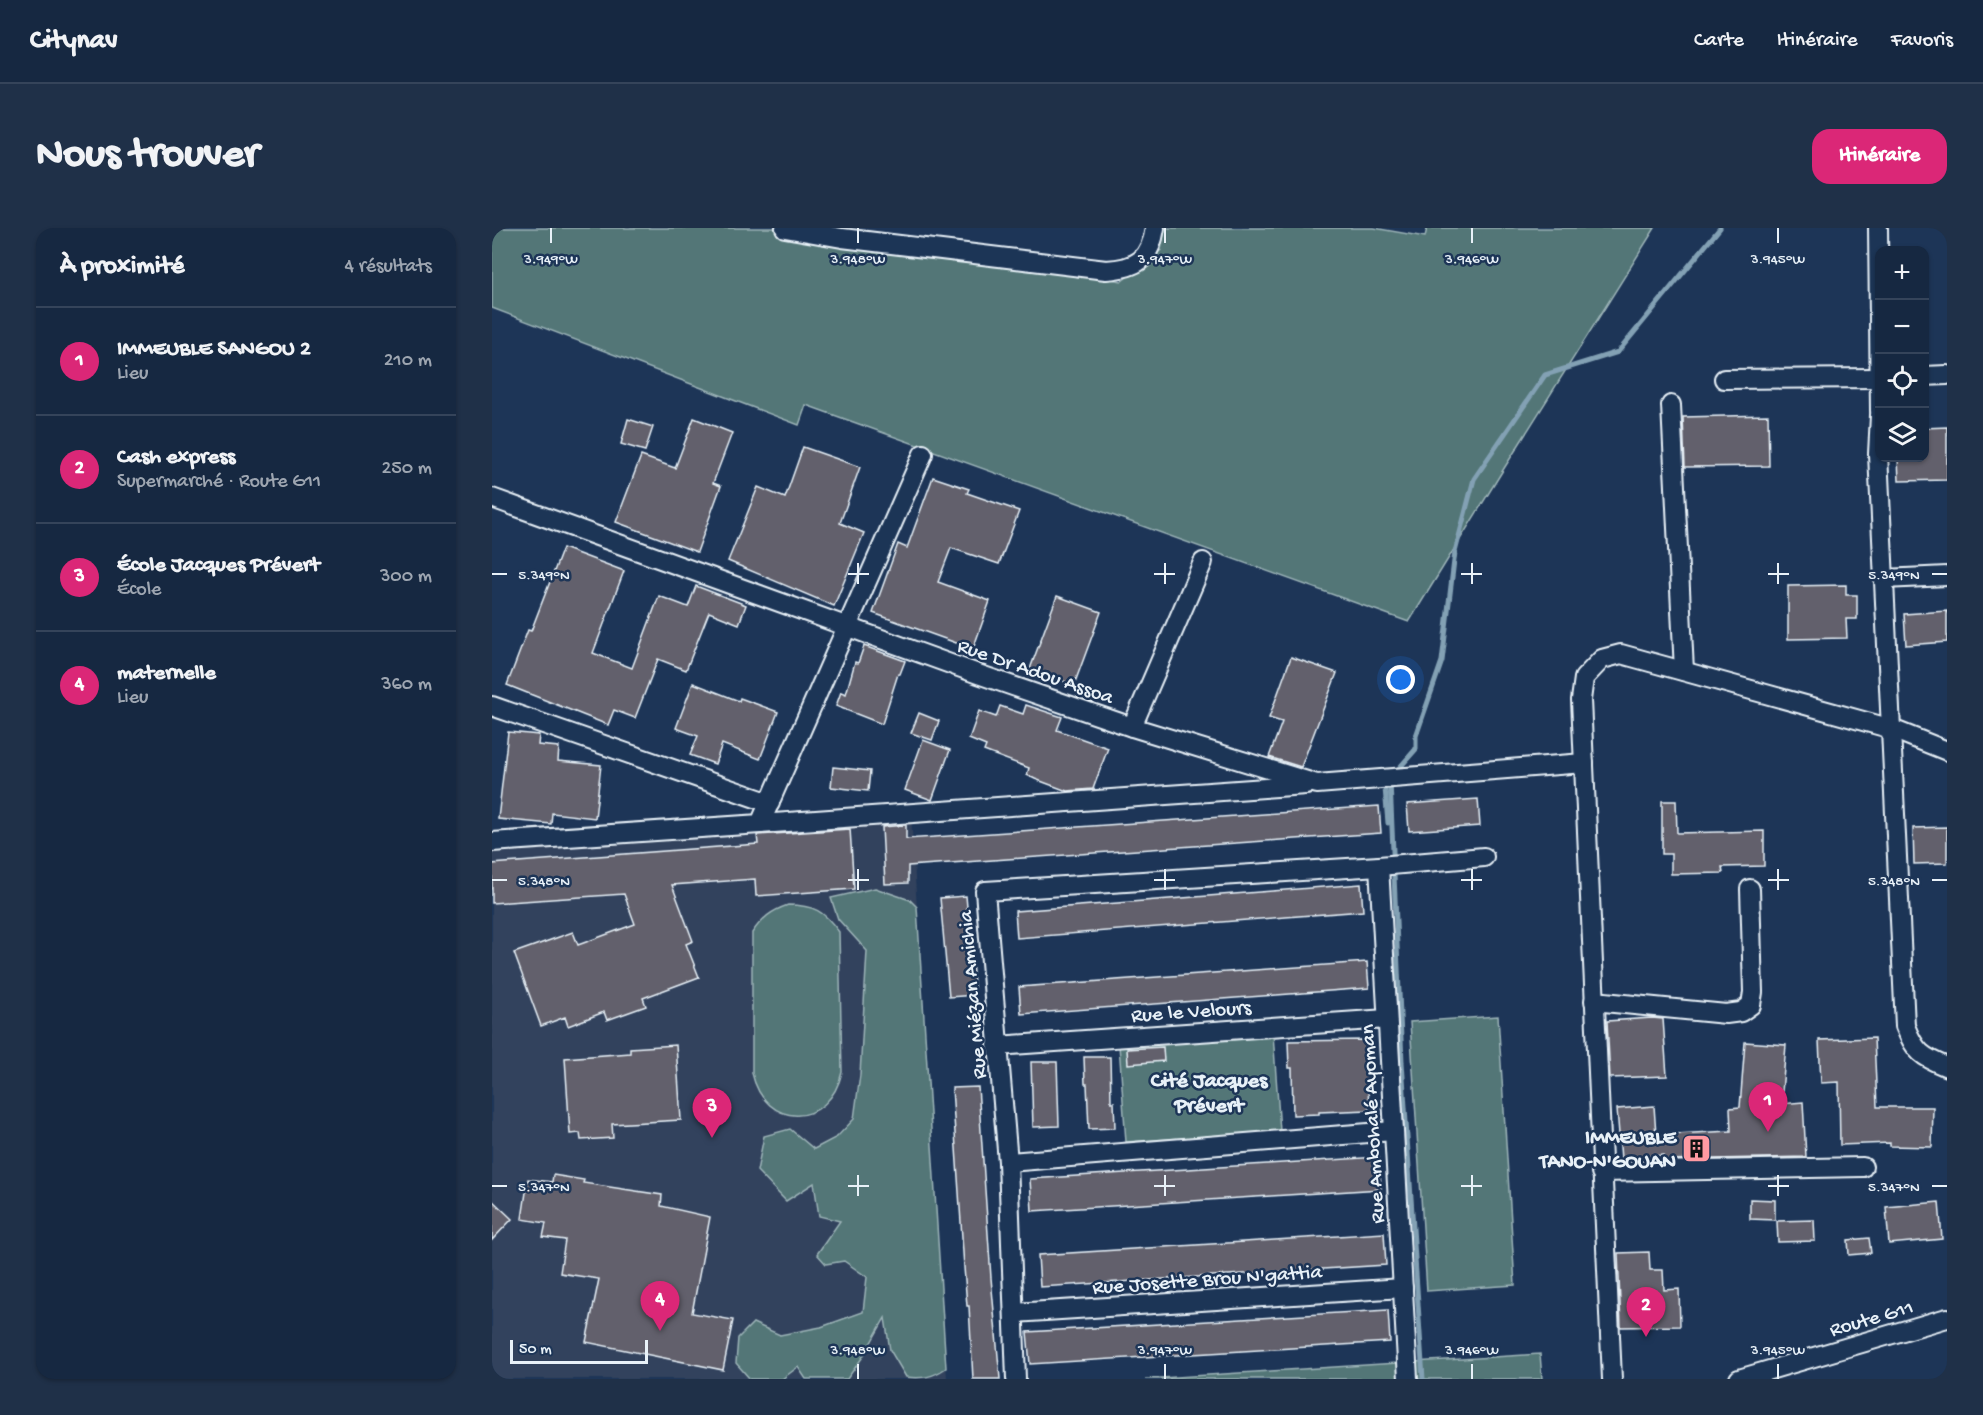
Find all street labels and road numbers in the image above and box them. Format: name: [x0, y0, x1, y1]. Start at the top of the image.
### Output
street label: Rue Dr Adou Assoa: [953, 635, 1118, 712]
street label: Rue Miézan Amichia: [955, 908, 994, 1080]
street label: Rue le Velours: [1130, 997, 1253, 1030]
street label: Rue Ambohalé Ayoman: [1357, 1024, 1392, 1224]
street label: Rue Josette Brou N'gattia: [1092, 1261, 1324, 1302]
street label: Route G11: [1827, 1296, 1917, 1344]

